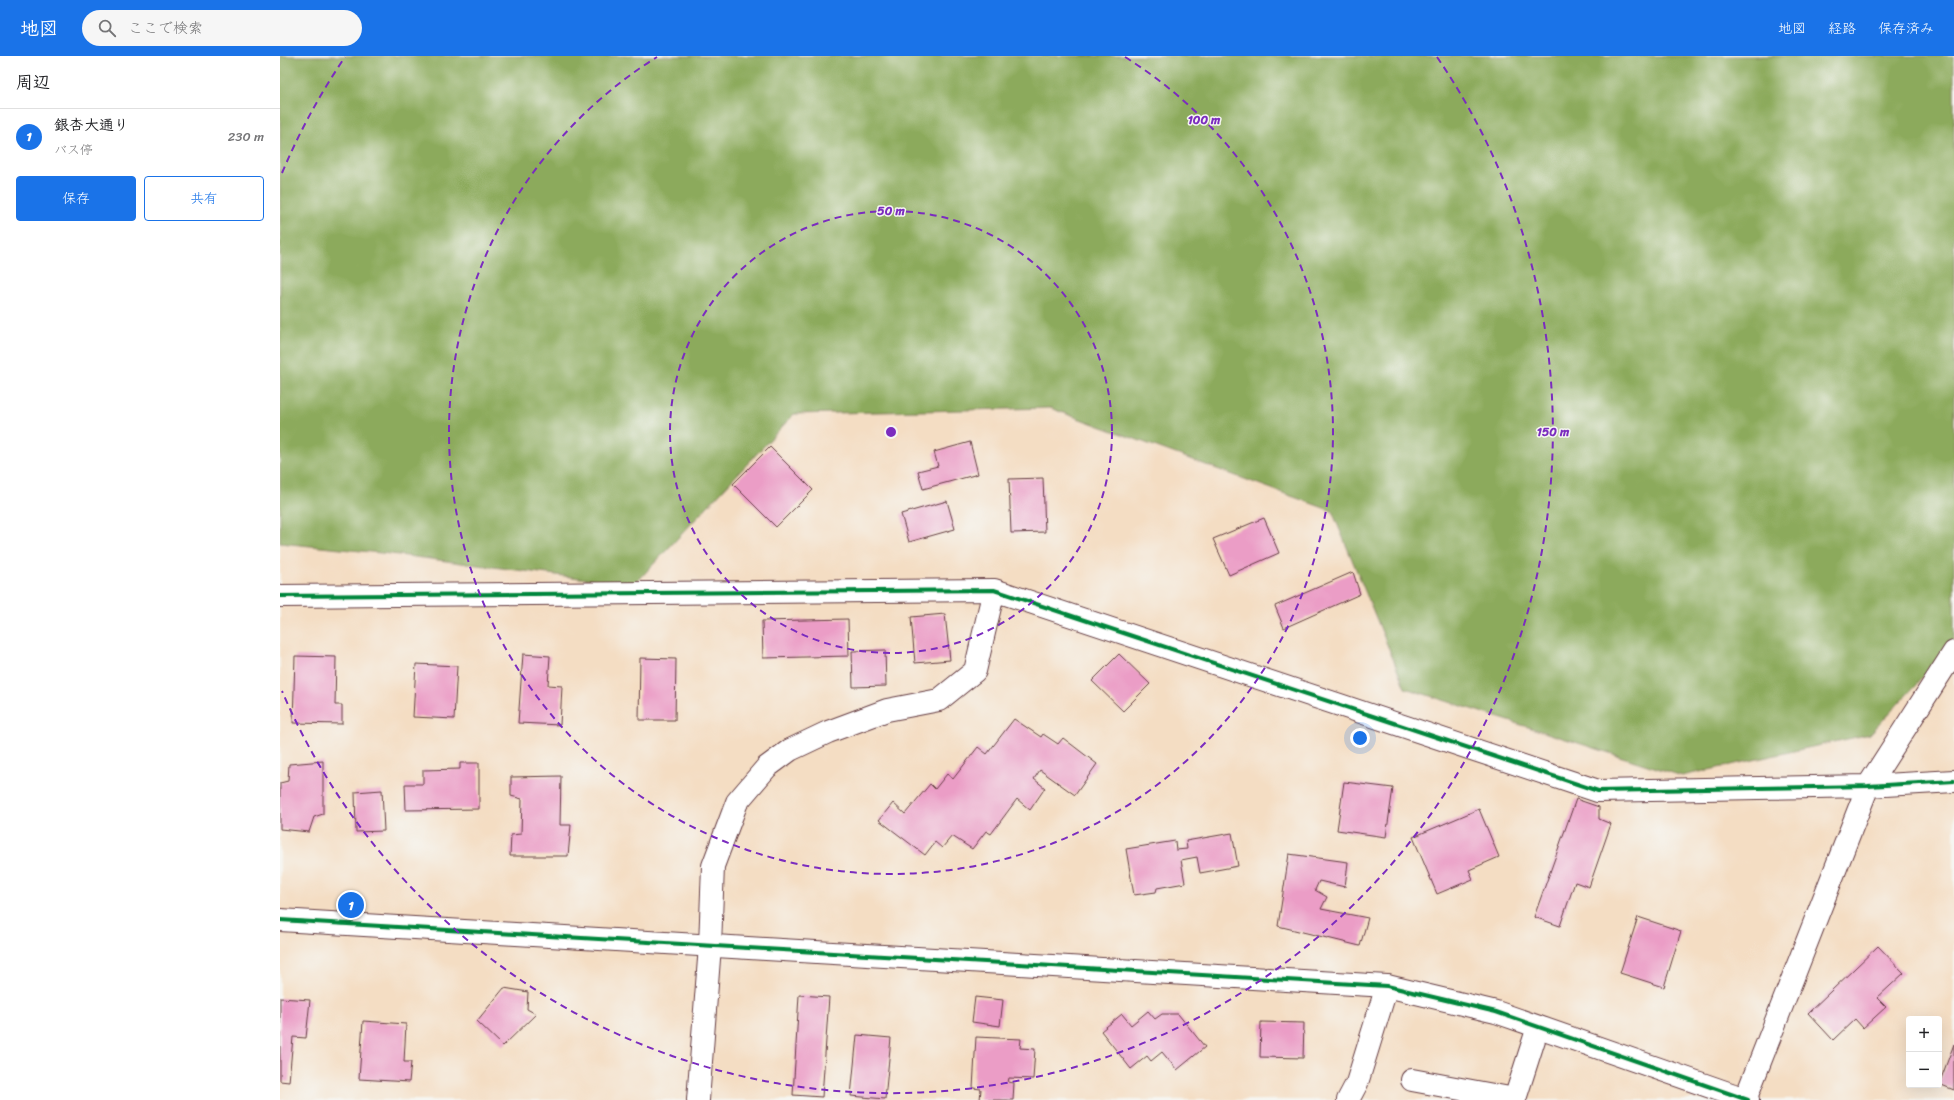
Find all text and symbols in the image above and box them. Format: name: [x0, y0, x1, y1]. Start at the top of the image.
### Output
search box: [82, 10, 362, 46]
text: 地図: [20, 12, 58, 45]
text: ここで検索: [128, 15, 203, 41]
text: 地図: [1778, 16, 1806, 41]
text: 経路: [1828, 16, 1856, 41]
text: 保存済み: [1878, 16, 1934, 41]
icon: search: [96, 17, 118, 39]
text: 周辺: [16, 67, 50, 97]
text: 100 m: [1188, 109, 1221, 131]
text: 銀杏大通り: [54, 112, 129, 138]
text: 1: [26, 125, 32, 148]
text: 230 m: [228, 125, 264, 148]
text: バス停: [54, 138, 93, 161]
button: 保存: [16, 176, 136, 221]
button: 共有: [144, 176, 264, 221]
text: 50 m: [877, 200, 905, 222]
text: 150 m: [1537, 421, 1570, 443]
centre of rings: [884, 425, 898, 439]
your location: [1350, 728, 1370, 748]
pin: 1: [338, 890, 364, 920]
map controls: [1906, 1016, 1942, 1088]
button: +: [1906, 1016, 1942, 1052]
button: −: [1906, 1052, 1942, 1088]

